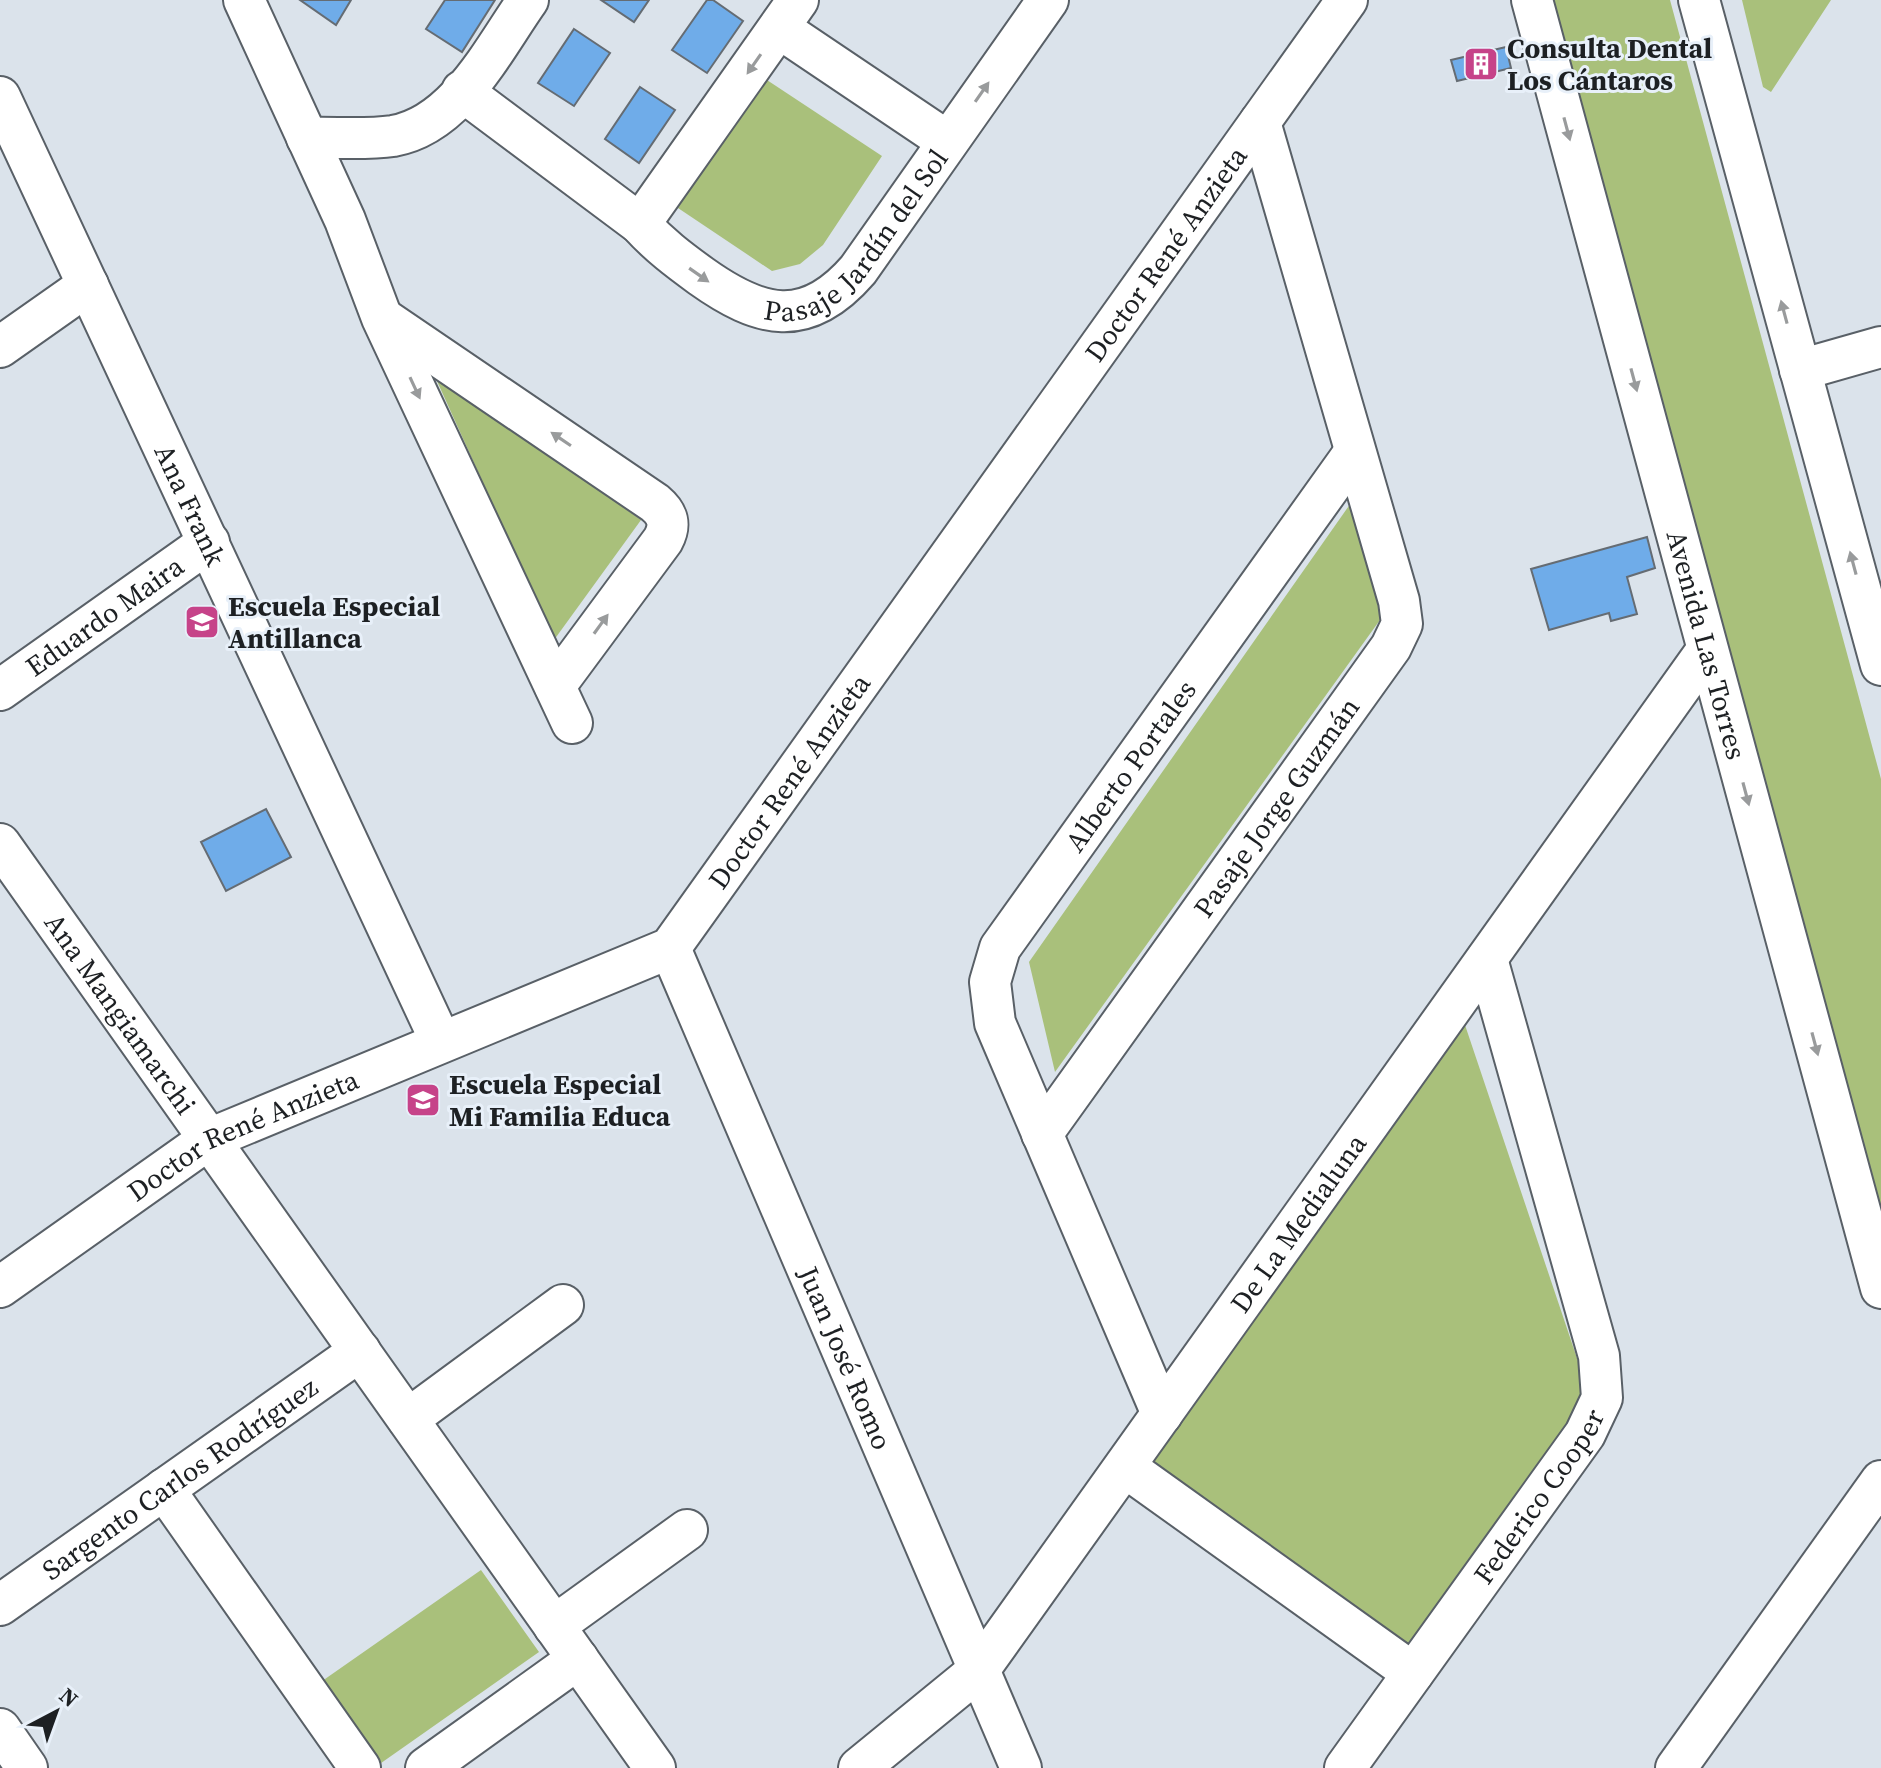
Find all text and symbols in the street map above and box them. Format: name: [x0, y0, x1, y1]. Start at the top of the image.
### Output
place label: Consulta Dental Los Cántaros: [1507, 29, 1712, 99]
building icon: Consulta Dental Los Cántaros: [1462, 45, 1500, 83]
one-way arrow: [746, 53, 762, 74]
one-way arrow: [974, 81, 990, 103]
one-way arrow: [1561, 118, 1574, 142]
street label: Doctor René Anzieta: [1076, 138, 1256, 369]
street label: Pasaje Jardín del Sol: [761, 141, 957, 331]
one-way arrow: [689, 267, 710, 282]
one-way arrow: [1777, 300, 1790, 324]
one-way arrow: [1629, 368, 1641, 393]
one-way arrow: [408, 377, 422, 400]
one-way arrow: [550, 432, 571, 447]
street label: Ana Frank: [146, 438, 235, 572]
street label: Avenida Las Torres: [1658, 526, 1756, 764]
street label: Eduardo Maira: [18, 547, 192, 685]
one-way arrow: [1846, 551, 1859, 575]
place label: Escuela Especial Antillanca: [228, 587, 440, 657]
school or university icon: Escuela Especial Antillanca: [183, 603, 221, 641]
one-way arrow: [593, 613, 608, 634]
street label: Doctor René Anzieta: [699, 665, 879, 897]
street label: Alberto Portales: [1056, 672, 1205, 859]
street label: Pasaje Jorge Guzmán: [1184, 690, 1368, 925]
one-way arrow: [1741, 781, 1753, 806]
street label: Ana Mangiamarchi: [36, 905, 205, 1122]
one-way arrow: [1809, 1032, 1821, 1057]
street label: Doctor René Anzieta: [120, 1060, 365, 1210]
place label: Escuela Especial Mi Familia Educa: [449, 1065, 671, 1135]
school or university icon: Escuela Especial Mi Familia Educa: [404, 1081, 442, 1119]
street label: De La Medialuna: [1221, 1125, 1375, 1320]
street label: Juan José Romo: [789, 1260, 901, 1455]
street label: Sargento Carlos Rodríguez: [34, 1368, 325, 1589]
street label: Federico Cooper: [1464, 1403, 1613, 1591]
north arrow: [16, 1672, 96, 1752]
text: N: [53, 1680, 85, 1713]

